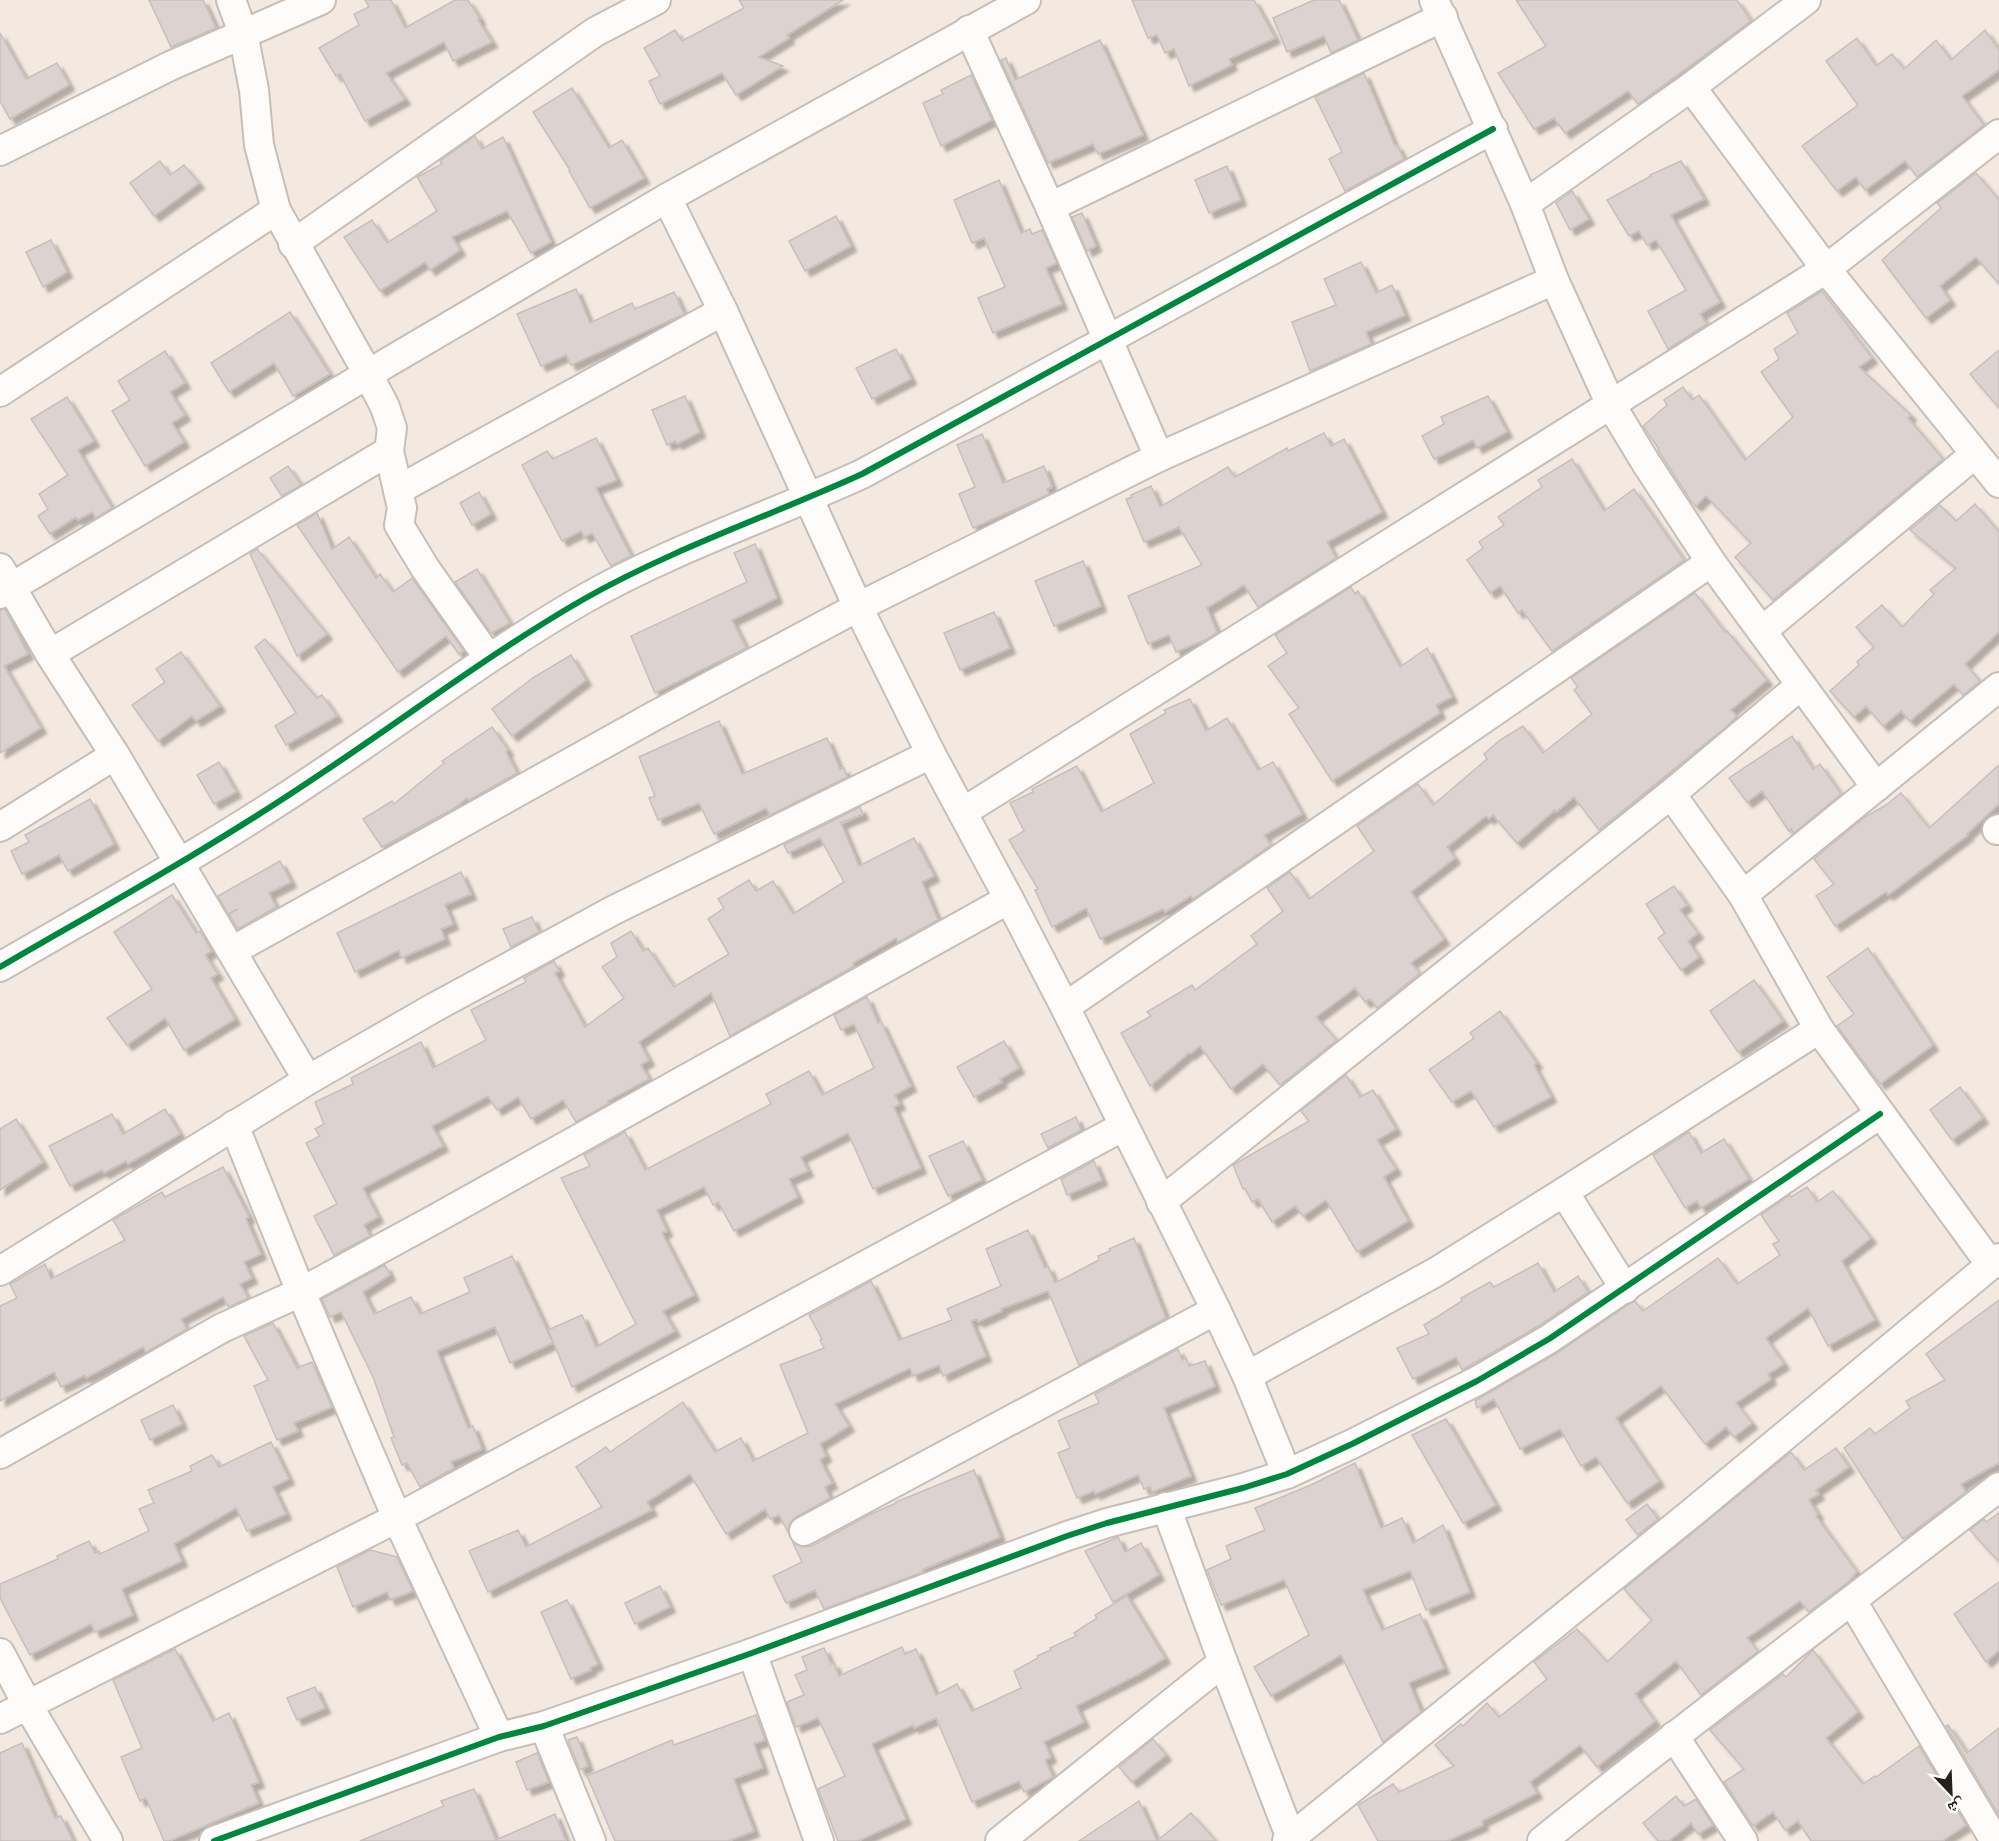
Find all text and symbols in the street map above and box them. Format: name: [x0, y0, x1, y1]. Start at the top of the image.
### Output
north arrow: [1921, 1763, 1981, 1823]
text: ش: [1945, 1794, 1968, 1817]

